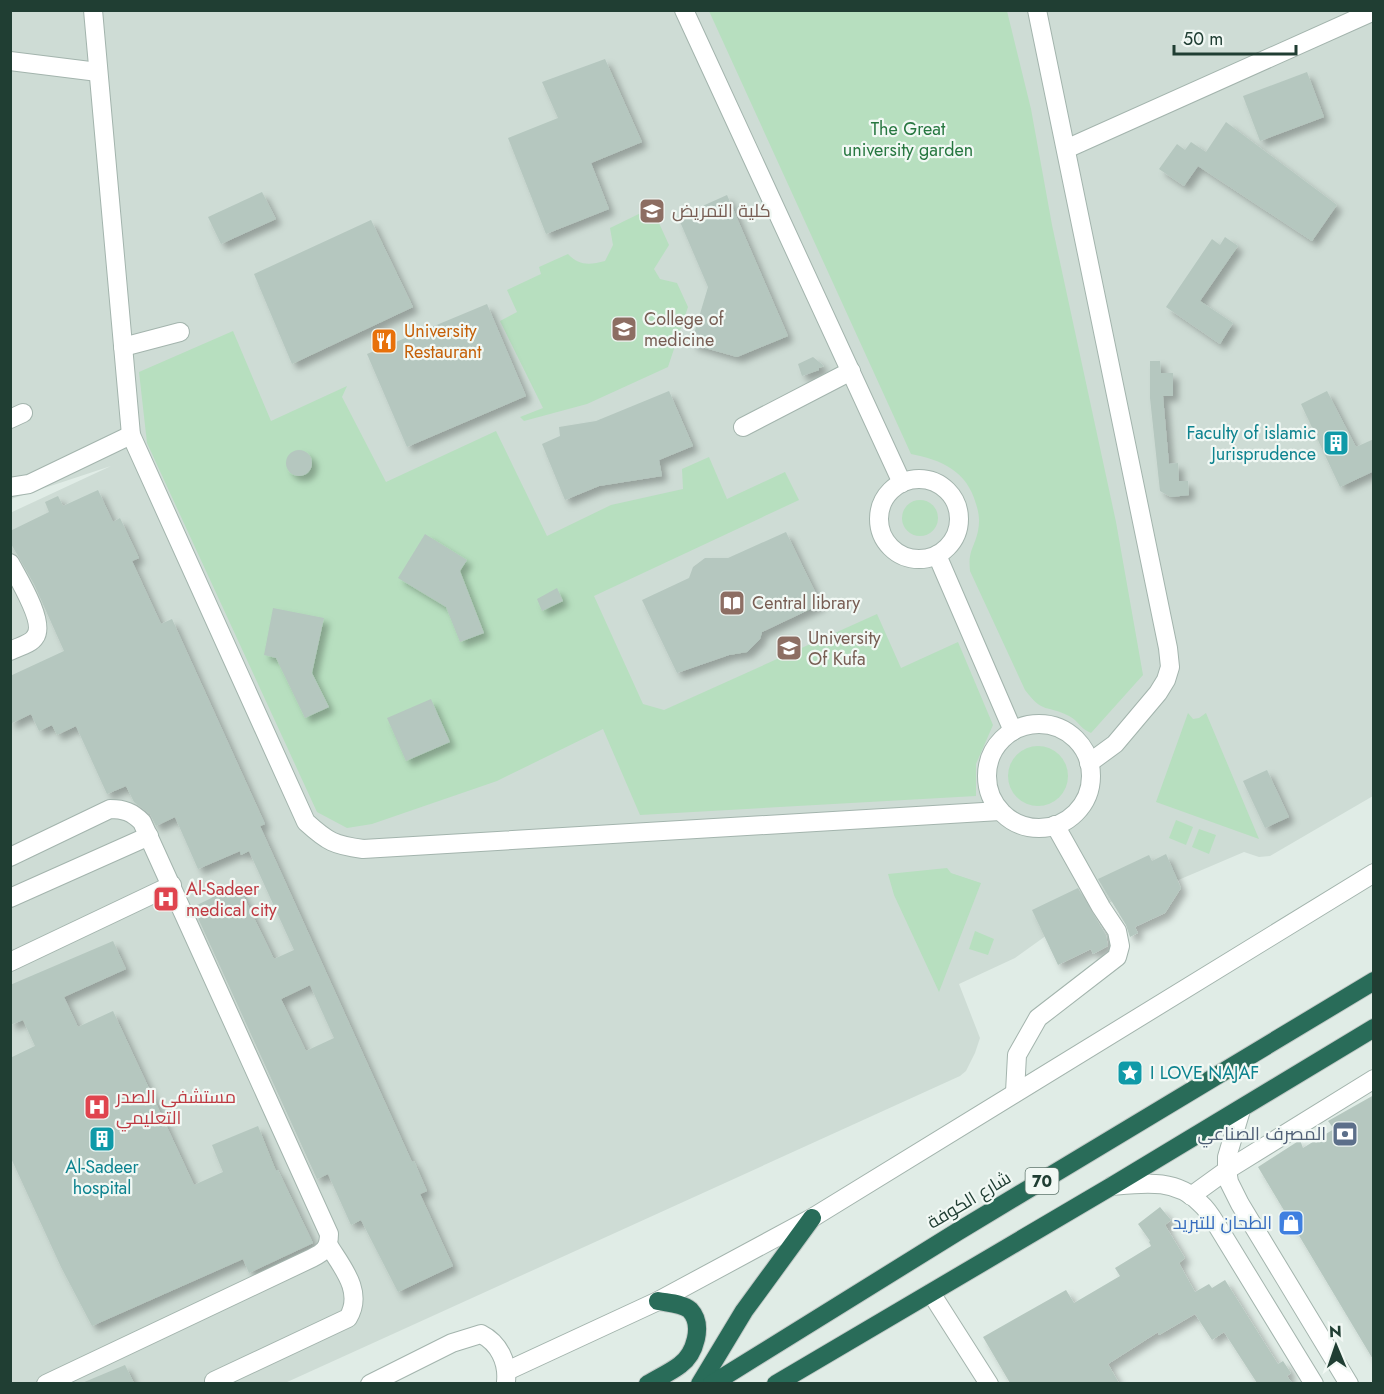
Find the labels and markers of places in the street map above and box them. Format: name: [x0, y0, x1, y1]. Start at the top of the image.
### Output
school or university icon: كلية التمريض: [637, 196, 667, 226]
place label: كلية التمريض: [672, 198, 771, 224]
place label: College of medicine: [644, 306, 724, 353]
school or university icon: College of medicine: [609, 314, 639, 344]
place label: University Restaurant: [404, 318, 482, 365]
restaurant icon: University Restaurant: [369, 326, 399, 356]
place label: Faculty of islamic Jurisprudence: [1187, 420, 1316, 467]
building icon: Faculty of islamic Jurisprudence: [1321, 428, 1351, 458]
library icon: Central library: [717, 588, 747, 618]
place label: Central library: [752, 590, 860, 616]
place label: University Of Kufa: [808, 625, 881, 672]
school or university icon: University Of Kufa: [774, 633, 804, 663]
place label: Al-Sadeer medical city: [186, 876, 277, 923]
hospital icon: Al-Sadeer medical city: [151, 884, 181, 914]
place icon: I LOVE NAJAF: [1115, 1058, 1145, 1088]
place label: I LOVE NAJAF: [1150, 1060, 1259, 1086]
place label: مستشفى الصدر التعليمي: [115, 1084, 236, 1132]
hospital icon: مستشفى الصدر التعليمي: [82, 1092, 112, 1122]
bank icon: المصرف الصناعي: [1330, 1119, 1360, 1149]
place label: المصرف الصناعي: [1198, 1121, 1326, 1148]
building icon: Al-Sadeer hospital: [87, 1124, 117, 1154]
place label: Al-Sadeer hospital: [65, 1154, 139, 1201]
shop icon: الطحان للتبريد: [1276, 1208, 1306, 1238]
place label: الطحان للتبريد: [1173, 1210, 1272, 1236]

